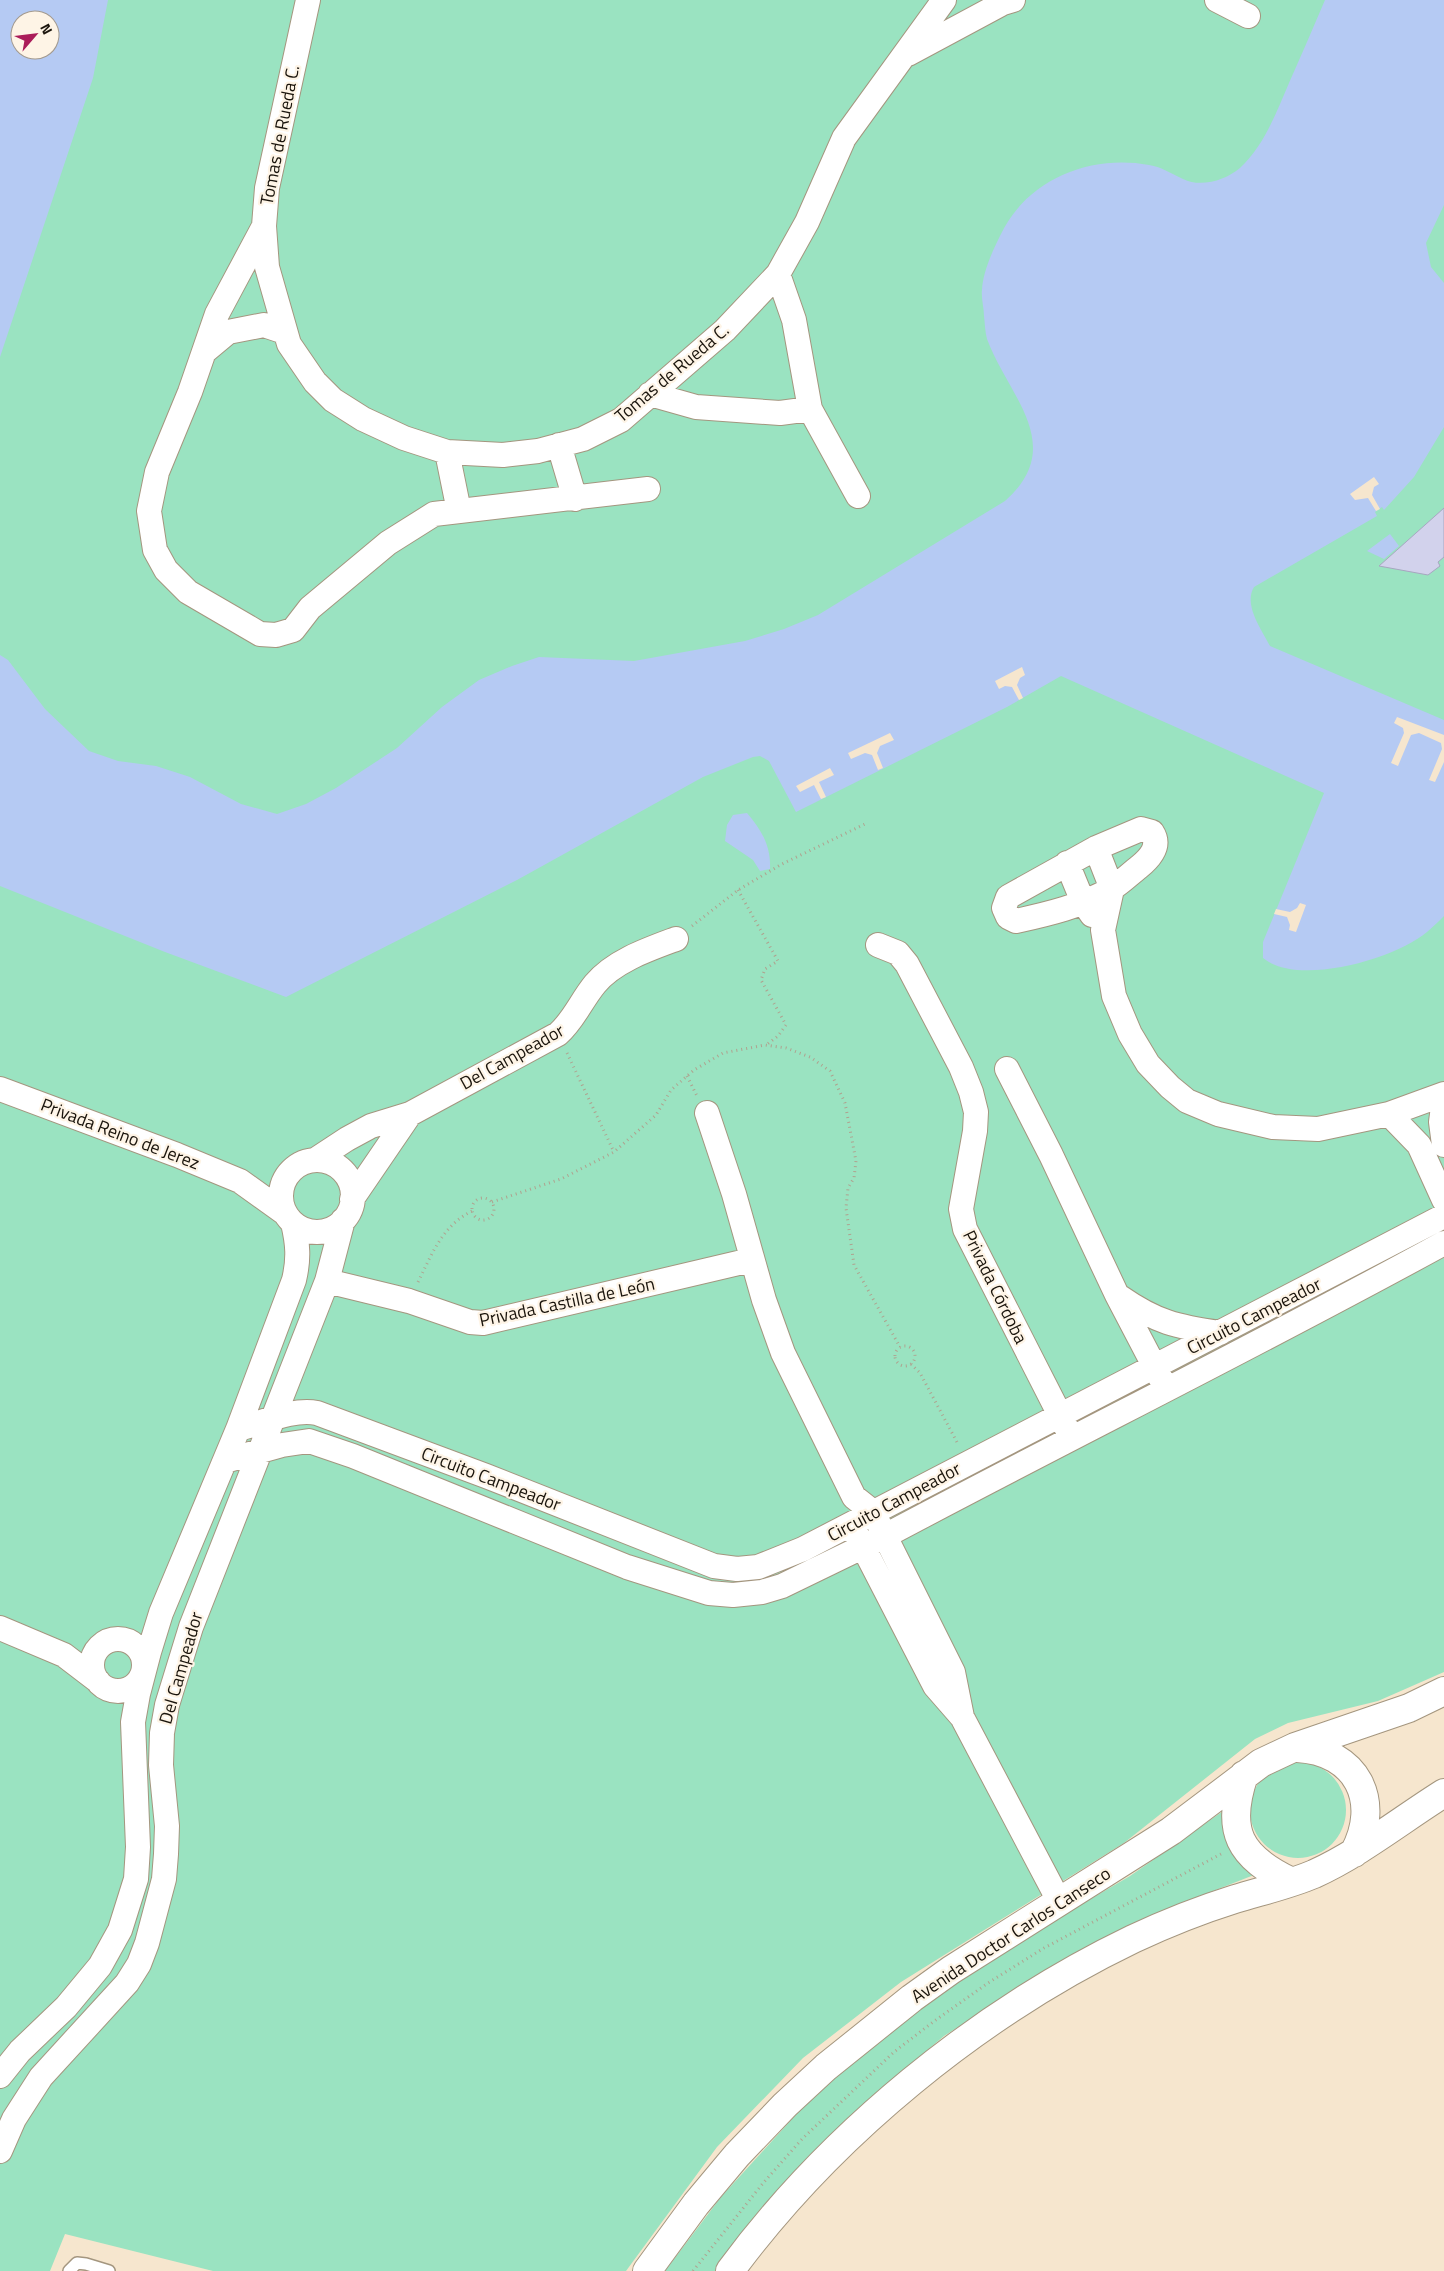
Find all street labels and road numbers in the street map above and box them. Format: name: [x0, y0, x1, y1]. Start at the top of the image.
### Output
street label: Tomas de Rueda C.: [253, 63, 306, 207]
street label: Tomas de Rueda C.: [609, 317, 735, 429]
street label: Del Campeador: [455, 1017, 569, 1096]
street label: Privada Reino de Jerez: [37, 1091, 203, 1176]
street label: Privada Córdoba: [956, 1225, 1035, 1348]
street label: Privada Castilla de León: [477, 1270, 657, 1333]
street label: Circuito Campeador: [1182, 1270, 1326, 1361]
street label: Circuito Campeador: [417, 1439, 565, 1518]
street label: Circuito Campeador: [822, 1455, 965, 1548]
street label: Del Campeador: [152, 1609, 209, 1727]
street label: Avenida Doctor Carlos Canseco: [906, 1860, 1116, 2009]

